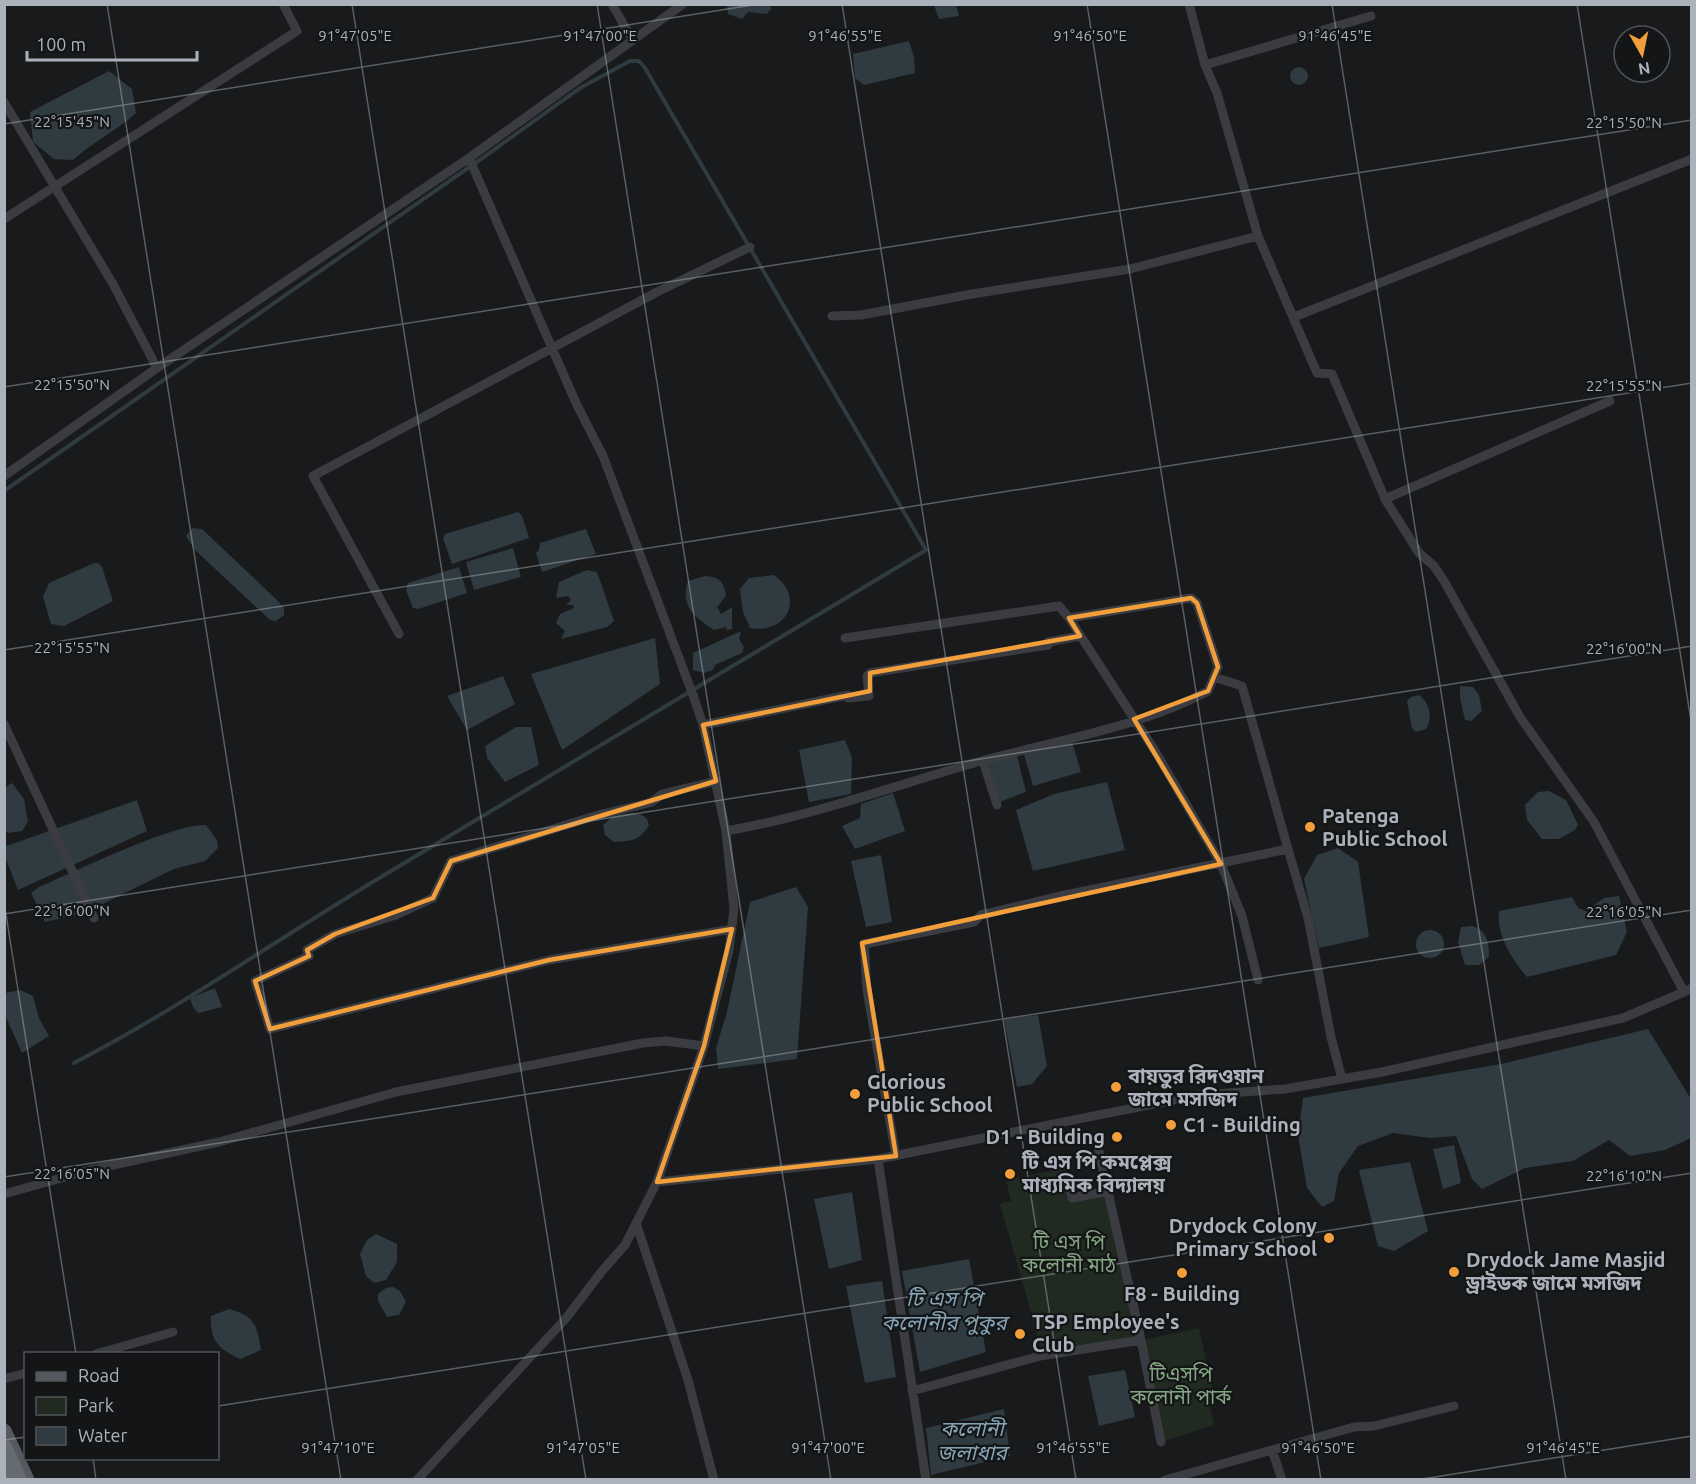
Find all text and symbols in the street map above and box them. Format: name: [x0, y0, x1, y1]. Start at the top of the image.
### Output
scale bar: [27, 24, 196, 62]
north arrow: [1612, 24, 1672, 84]
text: 91°47'05"E: [318, 27, 392, 44]
text: 91°47'00"E: [563, 27, 637, 44]
text: 91°46'55"E: [808, 27, 882, 44]
text: 91°46'50"E: [1053, 27, 1127, 44]
text: 91°46'45"E: [1298, 27, 1372, 44]
text: 100 m: [36, 34, 86, 54]
text: N: [1637, 59, 1652, 79]
text: 22°15'45"N: [34, 113, 110, 130]
text: 22°15'50"N: [1586, 114, 1662, 131]
text: 22°15'50"N: [34, 376, 110, 393]
text: 22°15'55"N: [1586, 377, 1662, 394]
text: 22°15'55"N: [34, 639, 110, 656]
text: 22°16'00"N: [1586, 640, 1662, 657]
place label: Patenga Public School: [1322, 804, 1448, 850]
marker: Patenga Public School: [1303, 820, 1317, 834]
text: 22°16'00"N: [34, 902, 110, 919]
text: 22°16'05"N: [1586, 903, 1662, 920]
place label: বায়তুর রিদওয়ান জামে মসজিদ: [1127, 1064, 1264, 1110]
place label: Glorious Public School: [867, 1070, 993, 1116]
marker: বায়তুর রিদওয়ান জামে মসজিদ: [1109, 1080, 1123, 1094]
marker: Glorious Public School: [848, 1087, 862, 1101]
place label: C1 - Building: [1183, 1113, 1301, 1136]
marker: C1 - Building: [1164, 1118, 1178, 1132]
place label: D1 - Building: [986, 1125, 1105, 1148]
marker: D1 - Building: [1110, 1130, 1124, 1144]
place label: টি এস পি কমপ্লেক্স মাধ্যমিক বিদ্যালয়: [1021, 1150, 1173, 1196]
text: 22°16'05"N: [34, 1165, 110, 1182]
marker: টি এস পি কমপ্লেক্স মাধ্যমিক বিদ্যালয়: [1003, 1167, 1017, 1181]
text: 22°16'10"N: [1586, 1167, 1662, 1184]
place label: Drydock Colony Primary School: [1169, 1214, 1317, 1260]
park label: টি এস পি কলোনী মাঠ: [1021, 1230, 1117, 1276]
marker: Drydock Colony Primary School: [1322, 1231, 1336, 1245]
place label: Drydock Jame Masjid ড্রাইডক জামে মসজিদ: [1465, 1248, 1666, 1294]
marker: Drydock Jame Masjid ড্রাইডক জামে মসজিদ: [1447, 1265, 1461, 1279]
marker: F8 - Building: [1175, 1266, 1189, 1280]
place label: F8 - Building: [1124, 1282, 1240, 1305]
water label: টি এস পি কলোনীর পুকুর: [881, 1286, 1010, 1335]
place label: TSP Employee's Club: [1032, 1310, 1180, 1356]
marker: TSP Employee's Club: [1013, 1327, 1027, 1341]
legend: [24, 1352, 219, 1460]
park label: টিএসপি কলোনী পার্ক: [1129, 1362, 1232, 1408]
text: Road: [78, 1365, 120, 1385]
text: Park: [78, 1395, 114, 1415]
water label: কলোনী জলাধার: [937, 1416, 1010, 1464]
text: Water: [78, 1425, 128, 1445]
text: 91°47'10"E: [301, 1439, 375, 1456]
text: 91°47'05"E: [546, 1439, 620, 1456]
text: 91°47'00"E: [791, 1439, 865, 1456]
text: 91°46'55"E: [1036, 1439, 1110, 1456]
text: 91°46'50"E: [1281, 1439, 1355, 1456]
text: 91°46'45"E: [1526, 1439, 1600, 1456]

